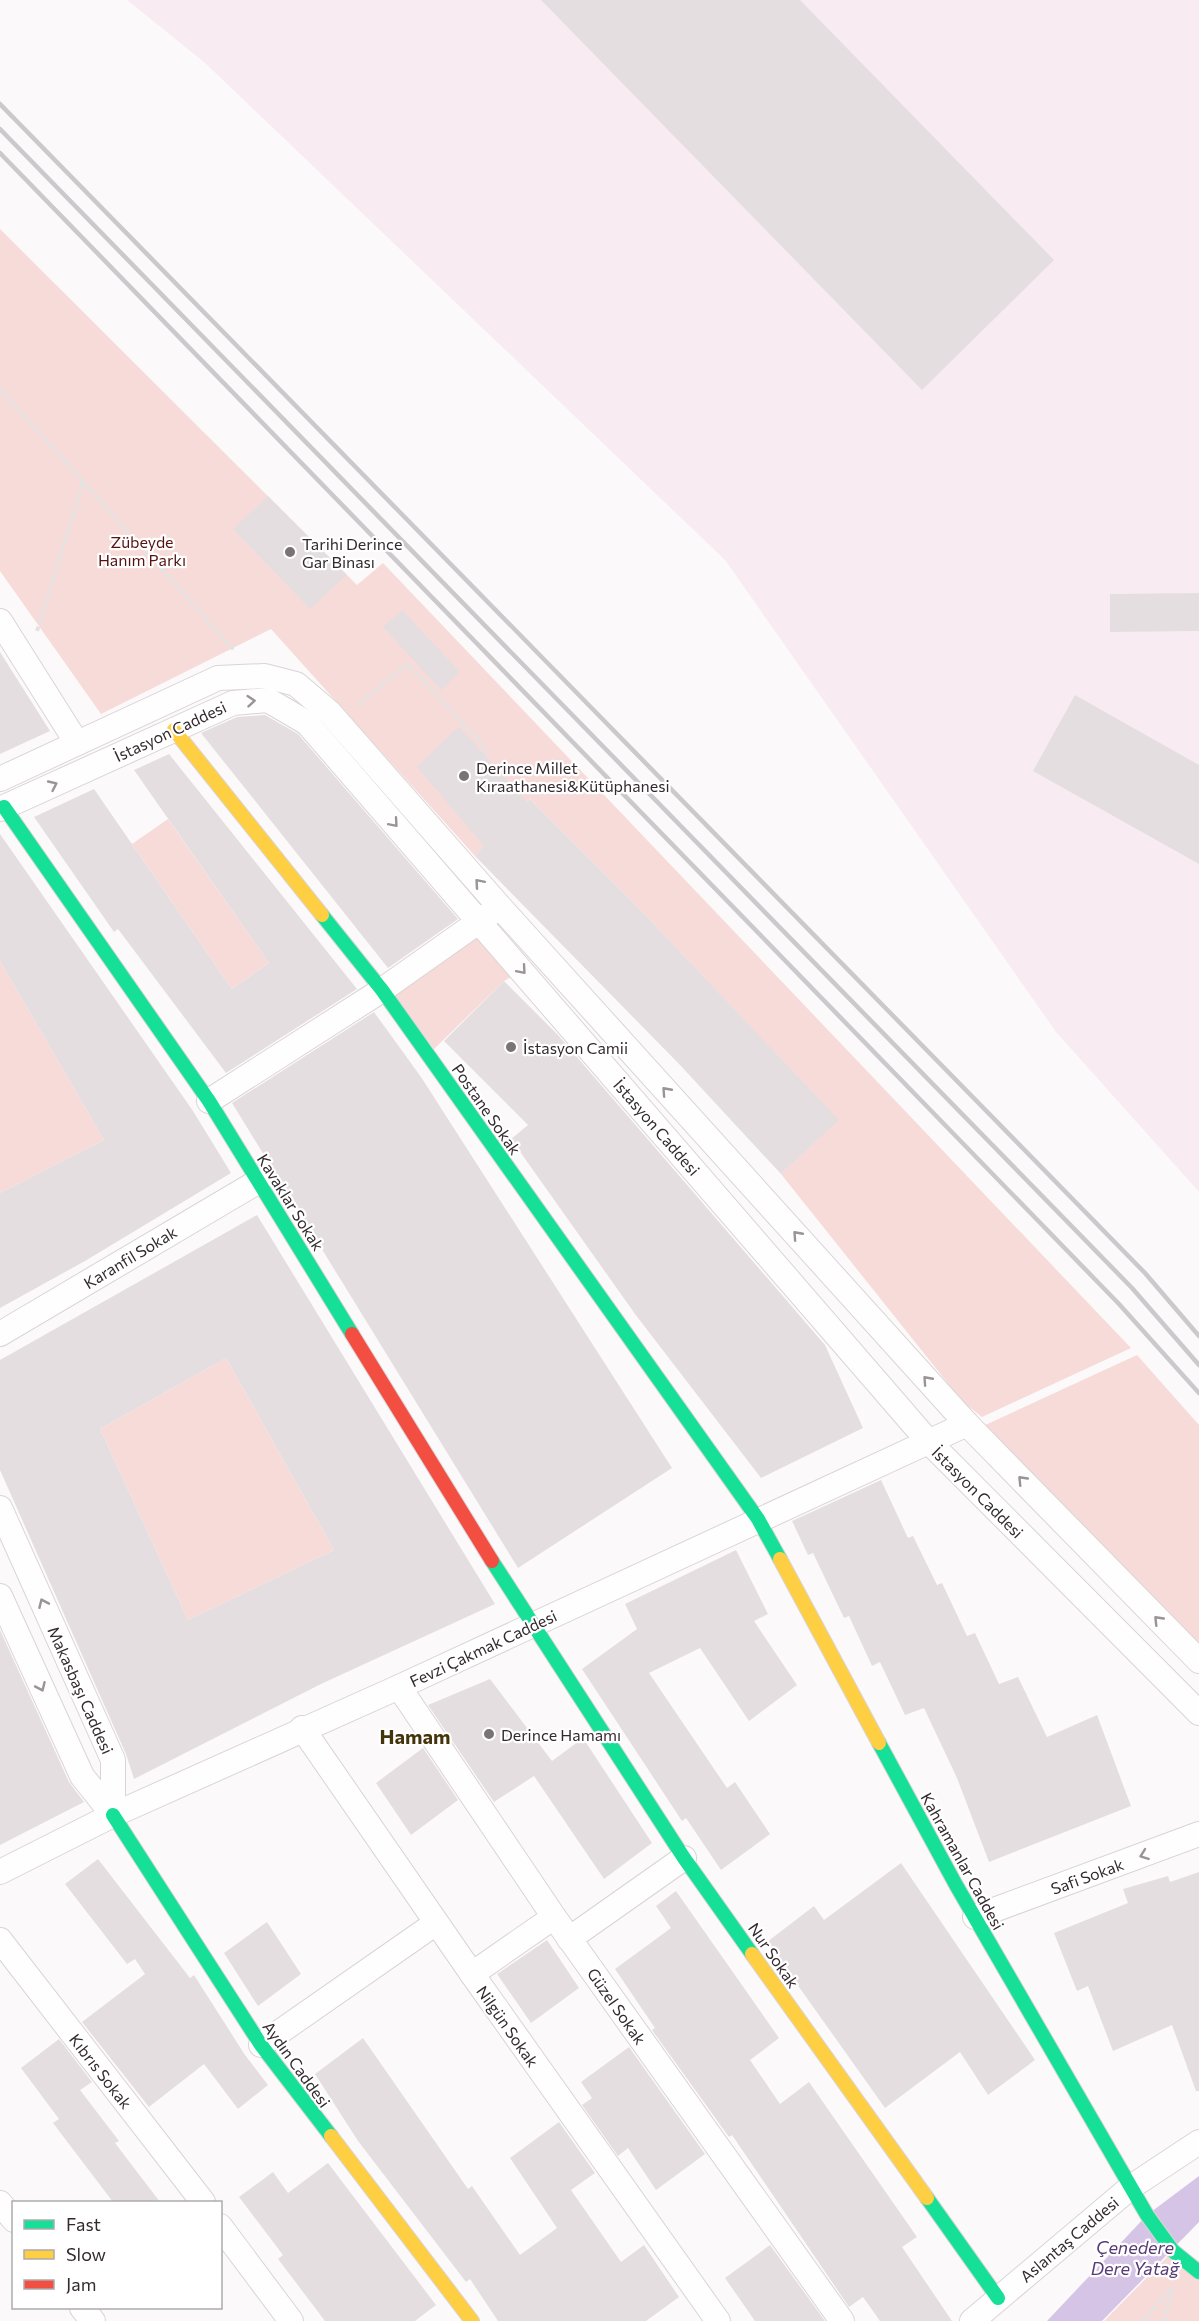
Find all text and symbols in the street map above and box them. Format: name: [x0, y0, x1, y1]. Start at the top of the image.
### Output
park label: Zübeyde Hanım Parkı: [98, 532, 186, 569]
place label: Tarihi Derince Gar Binası: [302, 534, 402, 571]
marker: Tarihi Derince Gar Binası: [283, 545, 297, 559]
one-way arrow: [247, 695, 256, 708]
street label: İstasyon Caddesi: [111, 697, 229, 765]
place label: Derince Millet Kıraathanesi&Kütüphanesi: [476, 758, 670, 795]
marker: Derince Millet Kıraathanesi&Kütüphanesi: [457, 769, 471, 783]
one-way arrow: [47, 780, 58, 792]
one-way arrow: [387, 816, 398, 827]
one-way arrow: [475, 880, 486, 890]
one-way arrow: [515, 964, 526, 974]
place label: İstasyon Camii: [523, 1038, 628, 1057]
marker: İstasyon Camii: [504, 1040, 518, 1054]
street label: Postane Sokak: [449, 1060, 526, 1158]
street label: İstasyon Caddesi: [610, 1075, 704, 1179]
one-way arrow: [662, 1087, 673, 1098]
street label: Kavaklar Sokak: [254, 1150, 329, 1254]
street label: Karanfil Sokak: [80, 1222, 180, 1292]
one-way arrow: [793, 1232, 804, 1242]
one-way arrow: [923, 1376, 934, 1387]
street label: İstasyon Caddesi: [928, 1442, 1028, 1542]
one-way arrow: [1018, 1477, 1029, 1487]
one-way arrow: [38, 1598, 50, 1609]
street label: Fevzi Çakmak Caddesi: [406, 1606, 560, 1690]
one-way arrow: [1154, 1616, 1165, 1626]
street label: Makasbaşı Caddesi: [44, 1623, 118, 1757]
one-way arrow: [34, 1681, 46, 1692]
district label: Hamam: [380, 1724, 450, 1748]
place label: Derince Hamamı: [501, 1725, 621, 1744]
marker: Derince Hamamı: [482, 1727, 496, 1741]
street label: Kahramanlar Caddesi: [917, 1789, 1009, 1933]
one-way arrow: [1139, 1847, 1150, 1860]
street label: Safi Sokak: [1048, 1854, 1126, 1898]
street label: Nur Sokak: [745, 1919, 804, 1991]
street label: Güzel Sokak: [584, 1964, 650, 2048]
street label: Nilgün Sokak: [473, 1982, 543, 2071]
street label: Aydın Caddesi: [259, 2017, 335, 2111]
street label: Kıbrıs Sokak: [66, 2030, 136, 2112]
street label: Aslantaş Caddesi: [1016, 2192, 1122, 2286]
legend: [12, 2201, 222, 2309]
text: Fast: [66, 2213, 101, 2235]
water label: Çenedere Dere Yatağ: [1091, 2236, 1180, 2279]
text: Slow: [66, 2243, 106, 2265]
text: Jam: [66, 2273, 96, 2295]

